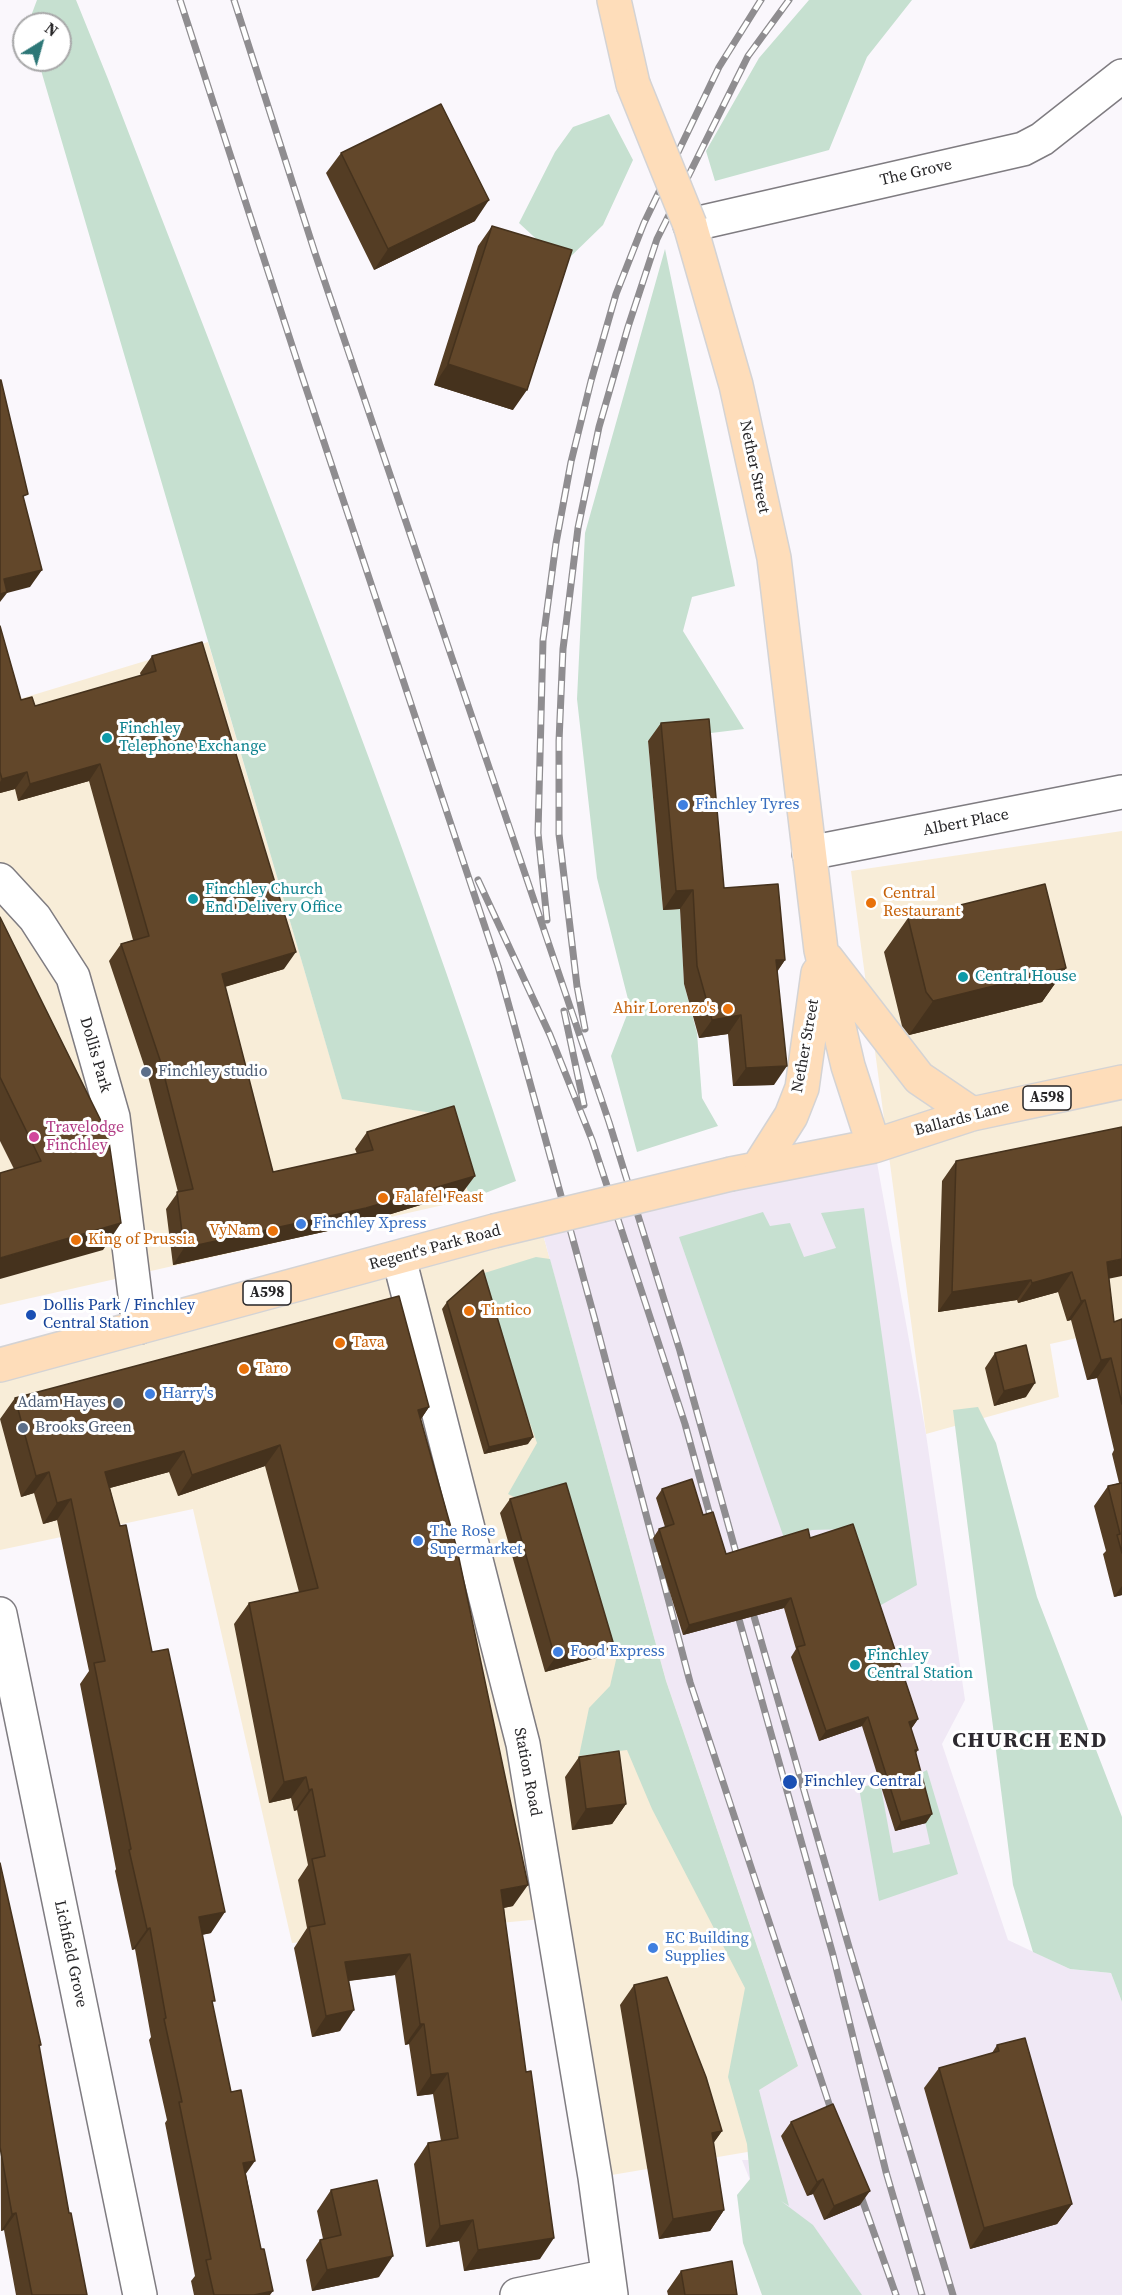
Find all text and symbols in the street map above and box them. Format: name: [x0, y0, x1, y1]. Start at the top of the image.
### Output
north arrow: [12, 12, 72, 72]
text: N: [40, 17, 63, 42]
street label: The Grove: [878, 155, 954, 191]
street label: Nether Street: [735, 419, 773, 515]
place label: Finchley Telephone Exchange: [119, 719, 267, 757]
marker: Finchley Telephone Exchange: [100, 731, 114, 745]
place label: Finchley Tyres: [695, 795, 799, 815]
marker: Finchley Tyres: [676, 798, 690, 812]
street label: Albert Place: [922, 805, 1010, 841]
place label: Finchley Church End Delivery Office: [205, 880, 342, 918]
place label: Central Restaurant: [883, 884, 961, 922]
marker: Finchley Church End Delivery Office: [186, 892, 200, 906]
marker: Central Restaurant: [864, 896, 878, 910]
place label: Central House: [975, 967, 1077, 987]
marker: Central House: [956, 970, 970, 984]
street label: Nether Street: [788, 998, 824, 1094]
place label: Ahir Lorenzo's: [613, 999, 716, 1019]
marker: Ahir Lorenzo's: [721, 1002, 735, 1016]
street label: Dollis Park: [75, 1015, 115, 1095]
place label: Finchley studio: [158, 1062, 267, 1082]
marker: Finchley studio: [139, 1065, 153, 1079]
road number: A598: [1023, 1086, 1071, 1110]
street label: Ballards Lane: [912, 1097, 1012, 1141]
place label: Travelodge Finchley: [46, 1118, 124, 1156]
marker: Travelodge Finchley: [27, 1130, 41, 1144]
place label: Falafel Feast: [395, 1188, 483, 1208]
marker: Falafel Feast: [376, 1191, 390, 1205]
place label: Finchley Xpress: [313, 1214, 426, 1234]
marker: Finchley Xpress: [294, 1217, 308, 1231]
place label: VyNam: [209, 1221, 261, 1241]
street label: Regent's Park Road: [367, 1221, 503, 1275]
marker: VyNam: [266, 1224, 280, 1238]
place label: King of Prussia: [88, 1230, 195, 1250]
marker: King of Prussia: [69, 1233, 83, 1247]
road number: A598: [243, 1281, 291, 1305]
place label: Dollis Park / Finchley Central Station: [43, 1296, 195, 1334]
place label: Tintico: [481, 1301, 532, 1321]
marker: Tintico: [462, 1304, 476, 1318]
marker: Dollis Park / Finchley Central Station: [24, 1308, 38, 1322]
place label: Tava: [352, 1333, 385, 1353]
marker: Tava: [333, 1336, 347, 1350]
place label: Taro: [256, 1359, 288, 1379]
marker: Taro: [237, 1362, 251, 1376]
place label: Harry's: [162, 1384, 214, 1404]
marker: Harry's: [143, 1387, 157, 1401]
place label: Adam Hayes: [17, 1393, 106, 1413]
marker: Adam Hayes: [111, 1396, 125, 1410]
place label: Brooks Green: [35, 1418, 132, 1438]
marker: Brooks Green: [16, 1421, 30, 1435]
place label: The Rose Supermarket: [430, 1522, 522, 1560]
marker: The Rose Supermarket: [411, 1534, 425, 1548]
place label: Food Express: [570, 1642, 665, 1662]
marker: Food Express: [551, 1645, 565, 1659]
place label: Finchley Central Station: [867, 1646, 973, 1684]
marker: Finchley Central Station: [848, 1658, 862, 1672]
street label: Station Road: [509, 1726, 545, 1818]
district label: CHURCH END: [952, 1728, 1108, 1754]
place label: Finchley Central: [804, 1772, 922, 1792]
marker: Finchley Central: [781, 1773, 799, 1791]
street label: Lichfield Grove: [49, 1899, 91, 2009]
place label: EC Building Supplies: [665, 1929, 749, 1967]
marker: EC Building Supplies: [646, 1941, 660, 1955]

